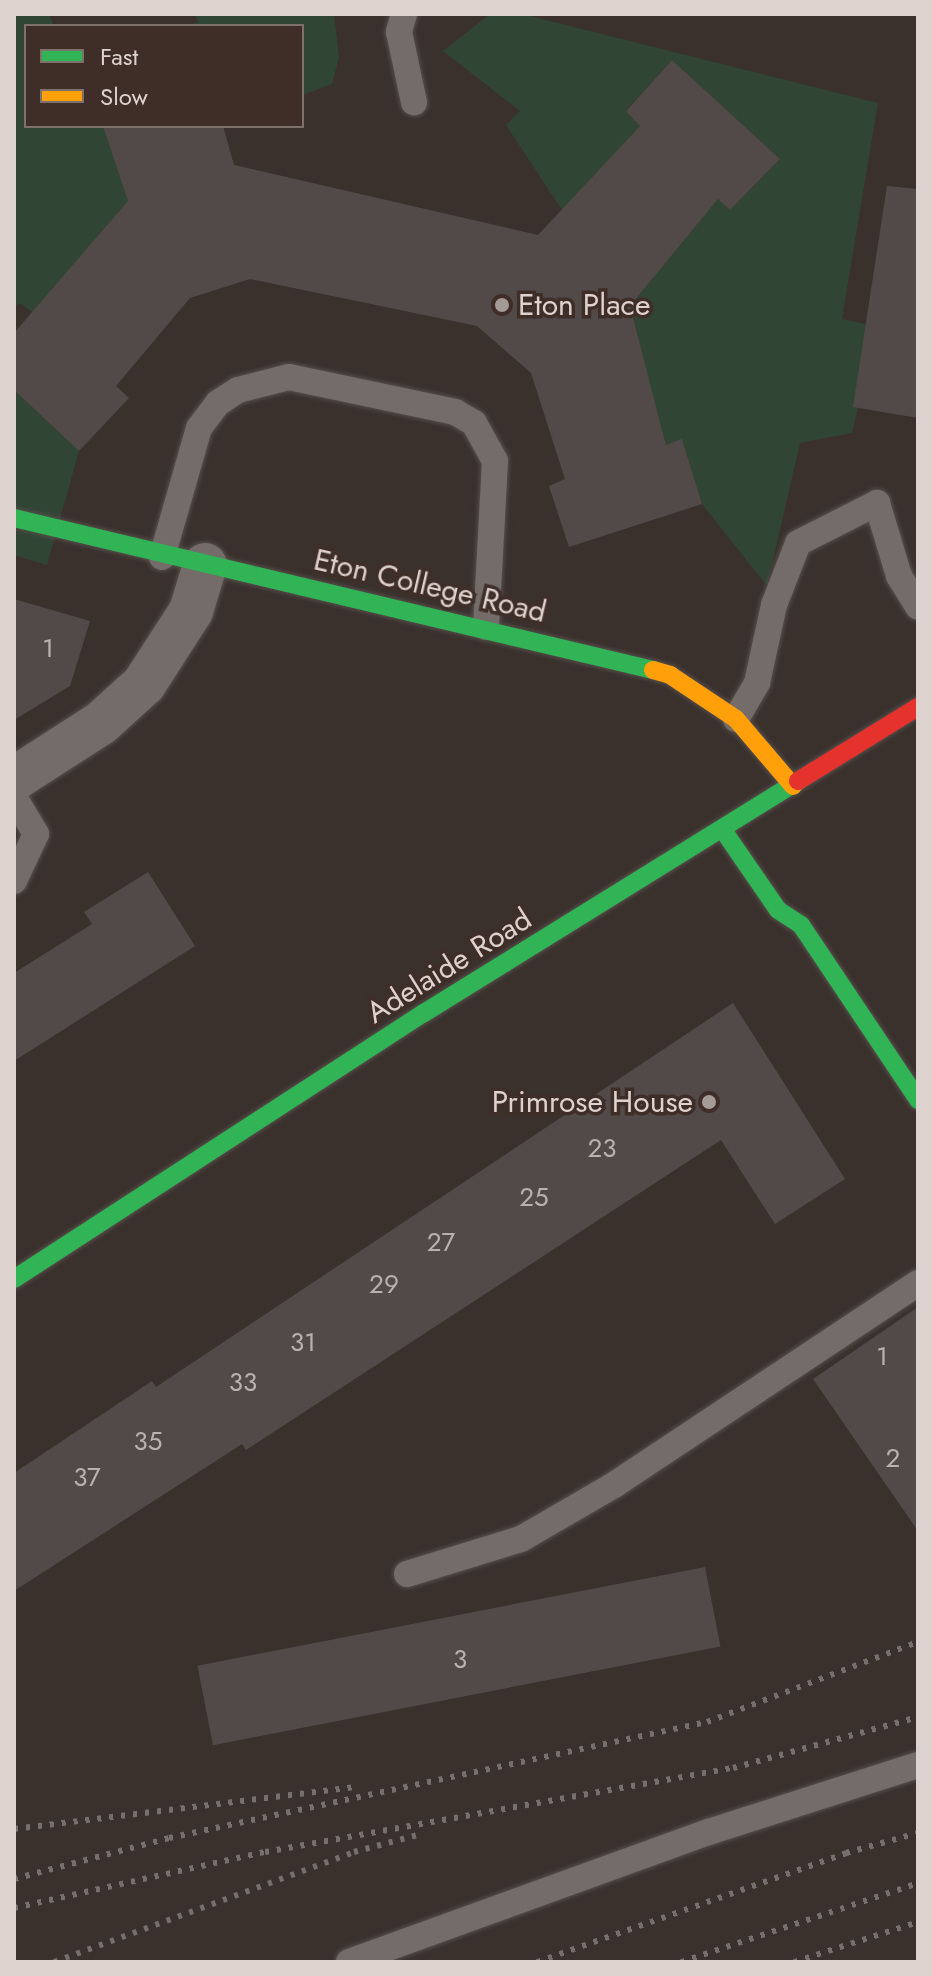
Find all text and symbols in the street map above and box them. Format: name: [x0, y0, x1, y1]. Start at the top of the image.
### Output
legend: [24, 24, 304, 128]
text: Fast: [100, 39, 138, 74]
text: Slow: [100, 79, 148, 114]
place label: Eton Place: [518, 287, 650, 323]
marker: Eton Place: [493, 296, 511, 314]
street label: Eton College Road: [310, 542, 550, 630]
house number: 1: [42, 633, 54, 665]
street label: Adelaide Road: [360, 901, 538, 1031]
place label: Primrose House: [492, 1084, 693, 1120]
marker: Primrose House: [700, 1093, 718, 1111]
house number: 23: [588, 1133, 616, 1165]
house number: 25: [519, 1182, 549, 1214]
house number: 27: [427, 1227, 455, 1259]
house number: 29: [369, 1269, 399, 1301]
house number: 31: [290, 1327, 316, 1359]
house number: 1: [876, 1341, 888, 1373]
house number: 33: [229, 1367, 257, 1399]
house number: 35: [134, 1426, 162, 1458]
house number: 2: [886, 1443, 900, 1475]
house number: 37: [73, 1462, 101, 1494]
house number: 3: [453, 1644, 467, 1676]

